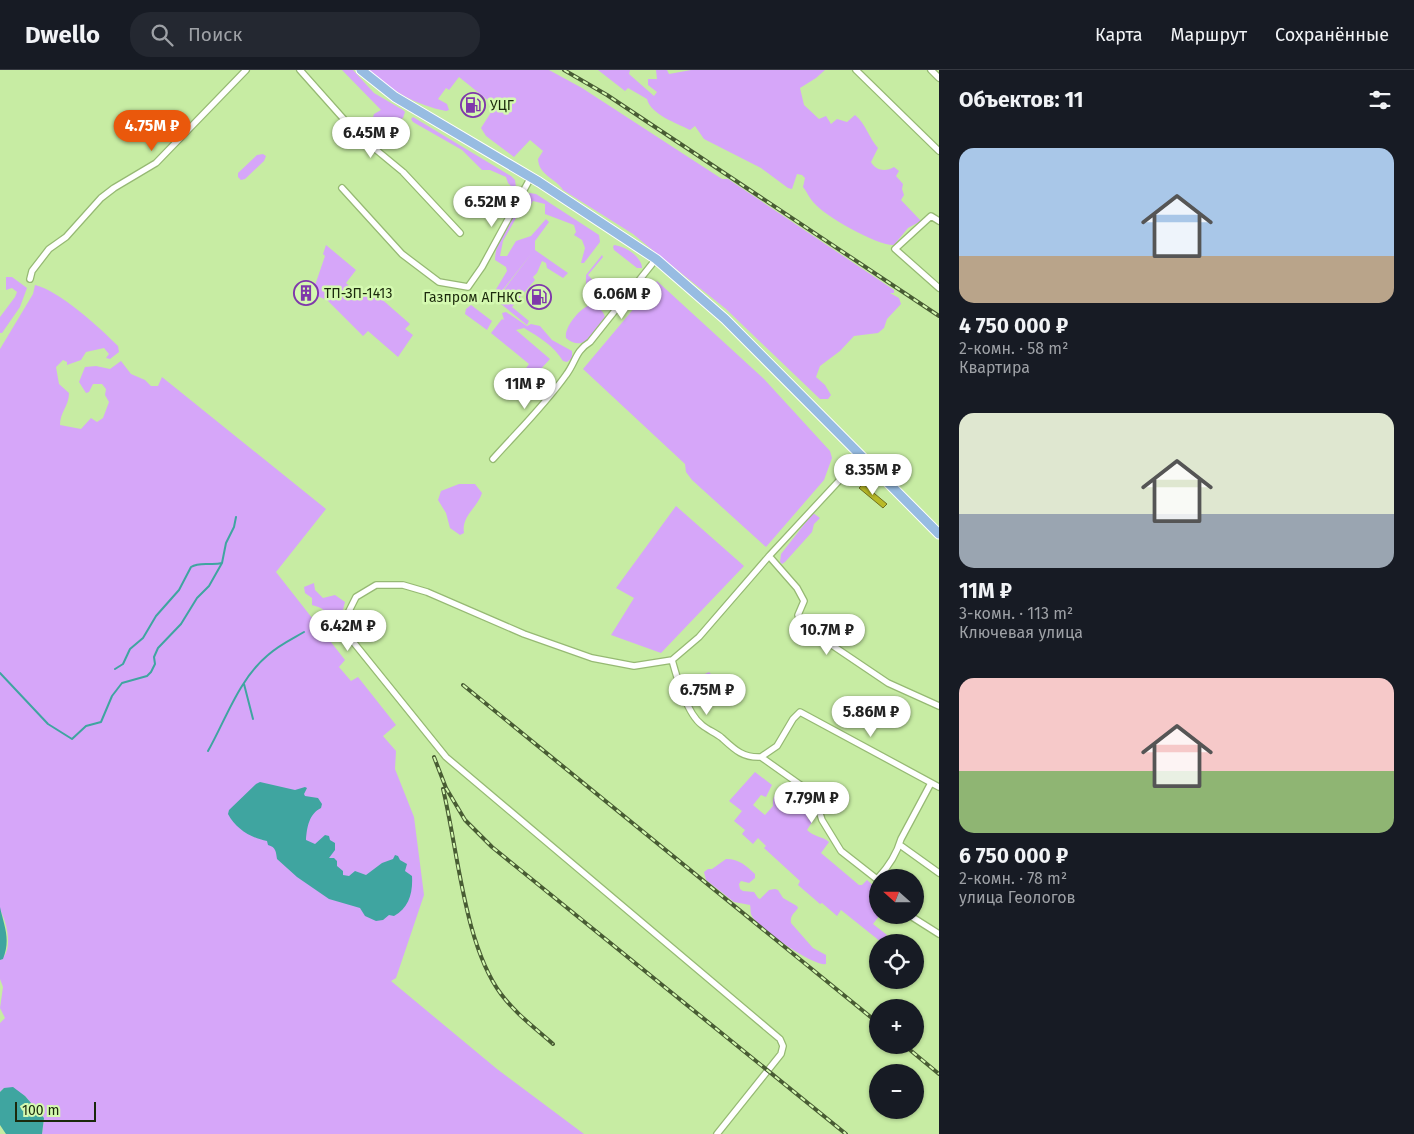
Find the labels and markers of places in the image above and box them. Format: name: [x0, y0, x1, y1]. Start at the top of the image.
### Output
fuel station icon: УЦГ: [460, 92, 486, 118]
place label: УЦГ: [490, 97, 514, 114]
pin: 4.75M ₽: [106, 109, 198, 152]
pin: 6.45M ₽: [325, 116, 417, 159]
pin: 6.52M ₽: [446, 186, 538, 228]
pin: 6.06M ₽: [576, 278, 668, 320]
building icon: ТП-ЗП-1413: [293, 280, 319, 306]
fuel station icon: Газпром АГНКС: [526, 284, 552, 310]
place label: ТП-ЗП-1413: [324, 285, 392, 302]
place label: Газпром АГНКС: [423, 289, 522, 306]
pin: 11M ₽: [490, 368, 560, 410]
pin: 8.35M ₽: [827, 454, 919, 496]
pin: 6.42M ₽: [302, 610, 394, 652]
pin: 10.7M ₽: [781, 614, 873, 656]
pin: 6.75M ₽: [661, 674, 753, 716]
pin: 5.86M ₽: [825, 696, 917, 738]
pin: 7.79M ₽: [766, 782, 858, 824]

